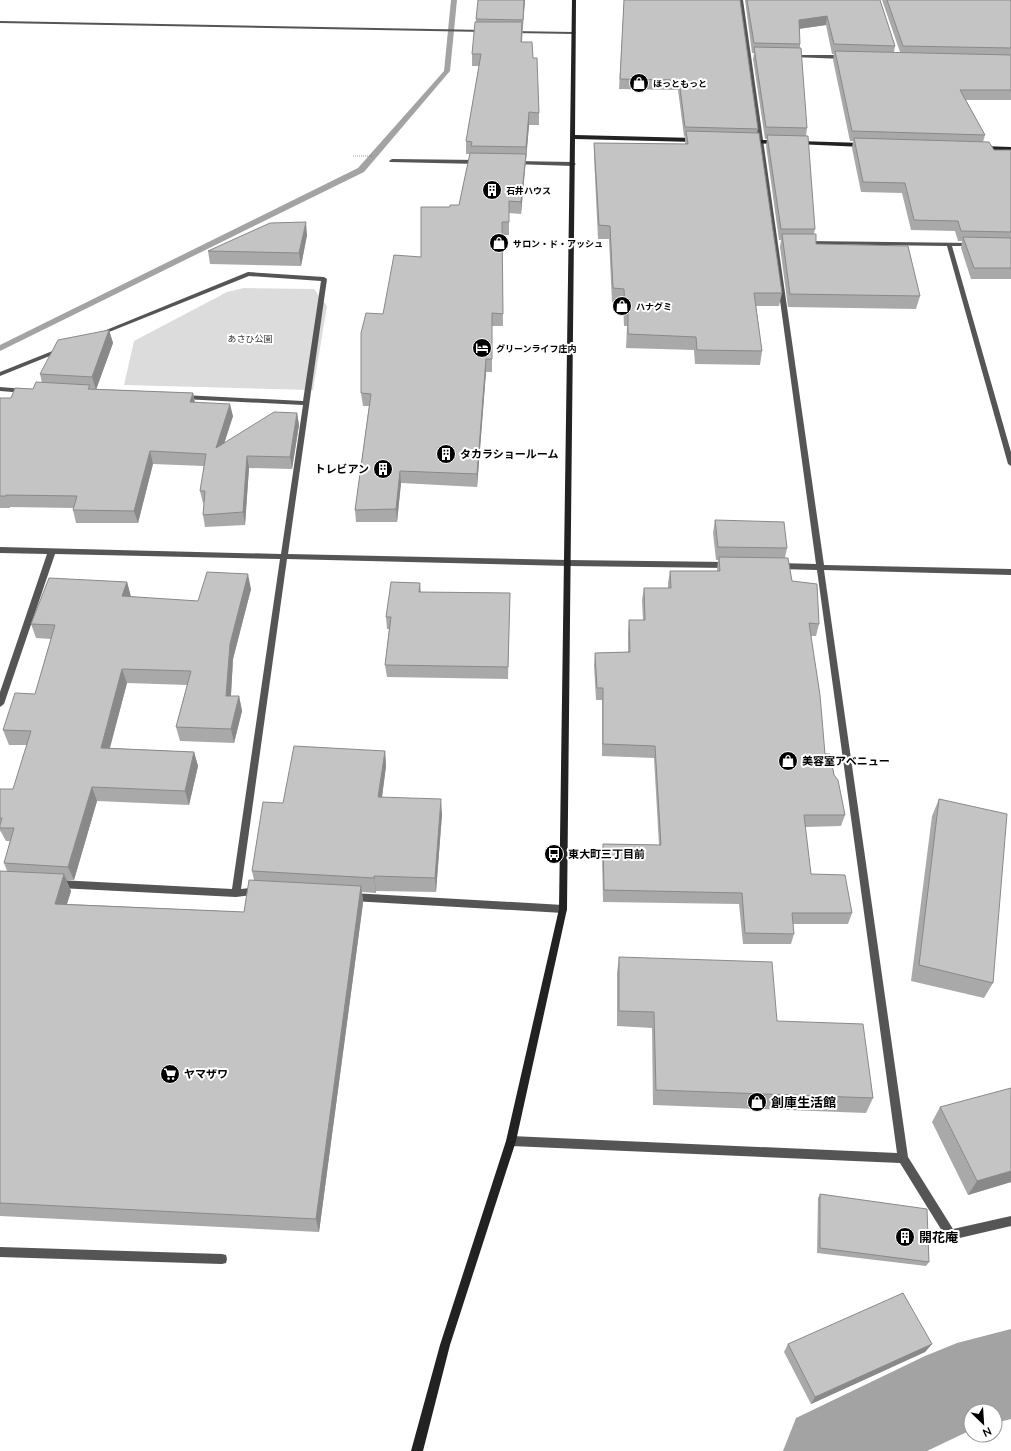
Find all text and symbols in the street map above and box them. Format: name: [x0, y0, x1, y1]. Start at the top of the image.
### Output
shop icon: ほっともっと: [628, 72, 650, 94]
place label: ほっともっと: [653, 78, 707, 89]
building icon: 石井ハウス: [481, 179, 503, 201]
place label: 石井ハウス: [506, 185, 551, 196]
shop icon: サロン・ド・アッシュ: [488, 232, 510, 254]
place label: サロン・ド・アッシュ: [513, 238, 603, 249]
shop icon: ハナグミ: [611, 295, 633, 317]
place label: ハナグミ: [636, 301, 672, 312]
park label: あさひ公園: [227, 333, 273, 344]
hotel icon: グリーンライフ庄内: [471, 337, 493, 359]
place label: グリーンライフ庄内: [496, 343, 577, 354]
building icon: タカラショールーム: [435, 443, 457, 465]
place label: タカラショールーム: [460, 447, 558, 461]
building icon: トレビアン: [372, 458, 394, 480]
place label: トレビアン: [314, 462, 369, 476]
shop icon: 美容室アベニュー: [777, 750, 799, 772]
place label: 美容室アベニュー: [802, 754, 890, 768]
bus stop icon: 東大町三丁目前: [543, 843, 565, 865]
place label: 東大町三丁目前: [568, 847, 645, 861]
supermarket icon: ヤマザワ: [159, 1063, 181, 1085]
place label: ヤマザワ: [184, 1067, 228, 1081]
shop icon: 創庫生活館: [746, 1091, 768, 1113]
place label: 創庫生活館: [771, 1094, 836, 1110]
building icon: 開花庵: [894, 1226, 916, 1248]
place label: 開花庵: [919, 1229, 958, 1245]
north arrow: [963, 1403, 1003, 1443]
text: N: [981, 1424, 994, 1440]

